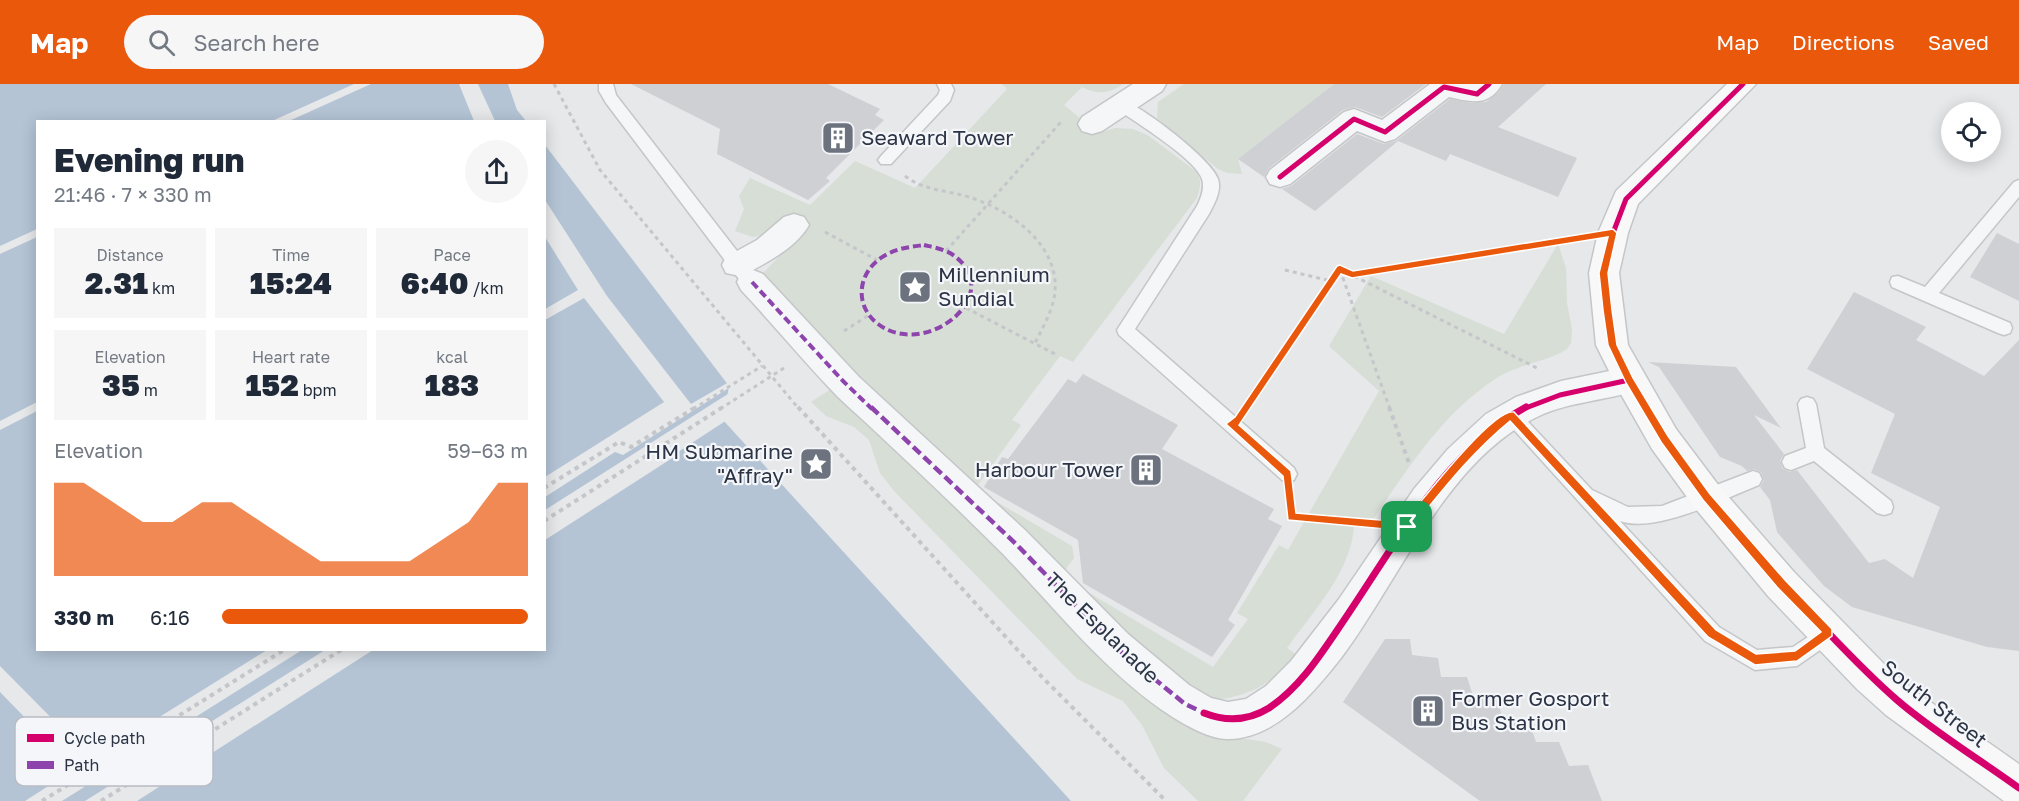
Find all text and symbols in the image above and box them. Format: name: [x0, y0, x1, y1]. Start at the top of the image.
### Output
search box: [124, 15, 544, 69]
text: Map: [30, 26, 88, 59]
icon: search: [145, 26, 178, 59]
text: Search here: [193, 29, 319, 56]
text: Map: [1716, 29, 1759, 55]
text: Directions: [1792, 29, 1895, 55]
text: Saved: [1928, 29, 1989, 55]
map controls: [1941, 102, 2001, 162]
button: locate: [1941, 102, 2001, 162]
building icon: Seaward Tower: [820, 120, 856, 156]
place label: Seaward Tower: [861, 124, 1014, 150]
text: Evening run: [54, 140, 245, 179]
button: share: [465, 140, 528, 203]
text: 21:46 · 7 × 330 m: [54, 182, 212, 206]
text: Distance: [96, 245, 164, 265]
text: Time: [272, 245, 310, 265]
text: Pace: [433, 245, 471, 265]
place label: Millennium Sundial: [938, 261, 1050, 311]
text: 2.31: [85, 265, 148, 301]
text: 15:24: [250, 265, 332, 301]
text: 6:40: [400, 265, 469, 301]
place icon: Millennium Sundial: [897, 269, 933, 305]
text: km: [148, 278, 175, 298]
text: /km: [469, 278, 504, 298]
text: Elevation: [94, 347, 166, 367]
text: Heart rate: [252, 347, 330, 367]
text: kcal: [436, 347, 468, 367]
text: 35: [102, 367, 140, 403]
text: 152: [245, 367, 299, 403]
text: 183: [425, 367, 479, 403]
text: m: [140, 380, 158, 400]
text: bpm: [299, 380, 337, 400]
text: Elevation: [54, 438, 143, 462]
text: 59–63 m: [447, 438, 528, 462]
place label: HM Submarine "Affray": [645, 438, 793, 488]
place icon: HM Submarine "Affray": [798, 446, 834, 482]
building icon: Harbour Tower: [1128, 452, 1164, 488]
place label: Harbour Tower: [975, 456, 1123, 482]
pin: [1381, 501, 1432, 552]
icon: arrive: [1390, 510, 1423, 543]
street label: The Esplanade: [1040, 566, 1165, 688]
text: 330 m: [54, 605, 114, 629]
text: 6:16: [150, 605, 190, 629]
street label: South Street: [1876, 654, 1993, 753]
place label: Former Gosport Bus Station: [1451, 685, 1609, 735]
building icon: Former Gosport Bus Station: [1410, 693, 1446, 729]
legend: [15, 717, 213, 786]
text: Cycle path: [64, 728, 145, 748]
text: Path: [64, 755, 99, 775]

